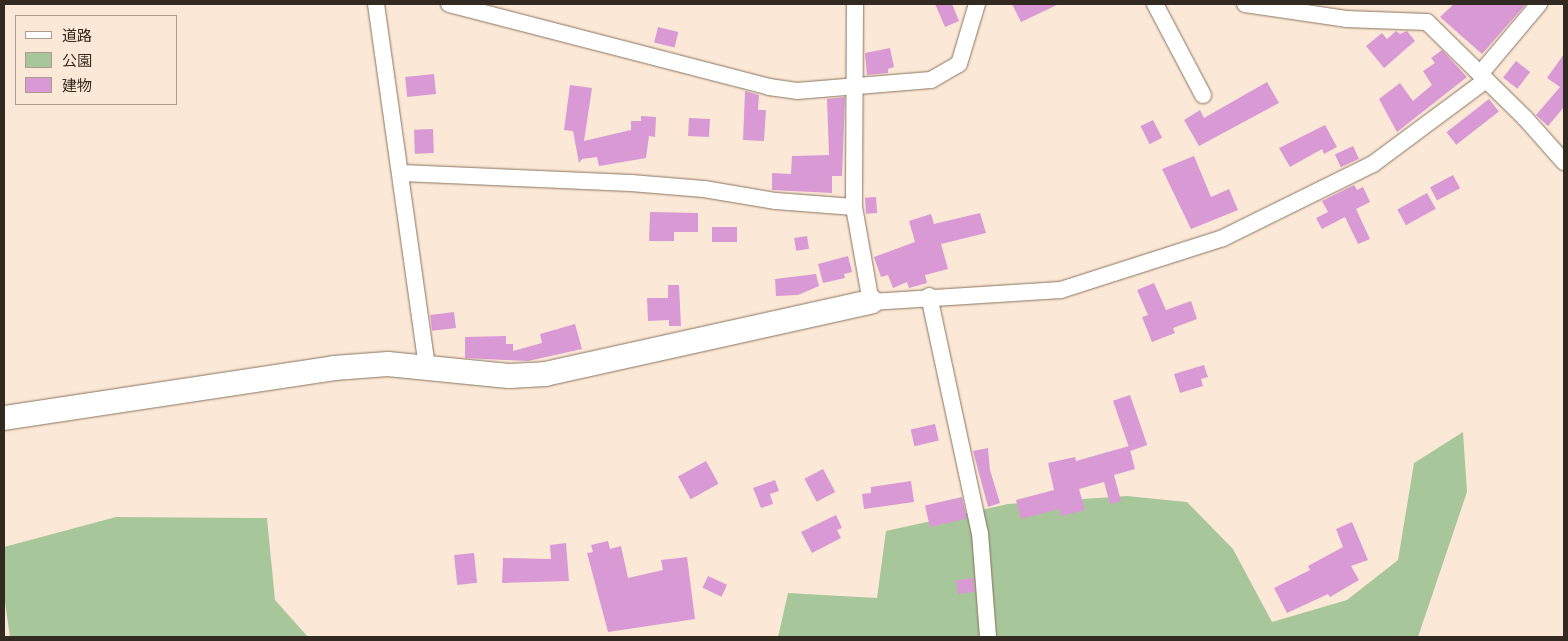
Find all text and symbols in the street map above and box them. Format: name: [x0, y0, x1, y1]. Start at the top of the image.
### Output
legend: [15, 15, 178, 105]
text: 道路: [62, 25, 92, 45]
text: 公園: [62, 50, 92, 70]
text: 建物: [62, 75, 92, 95]

